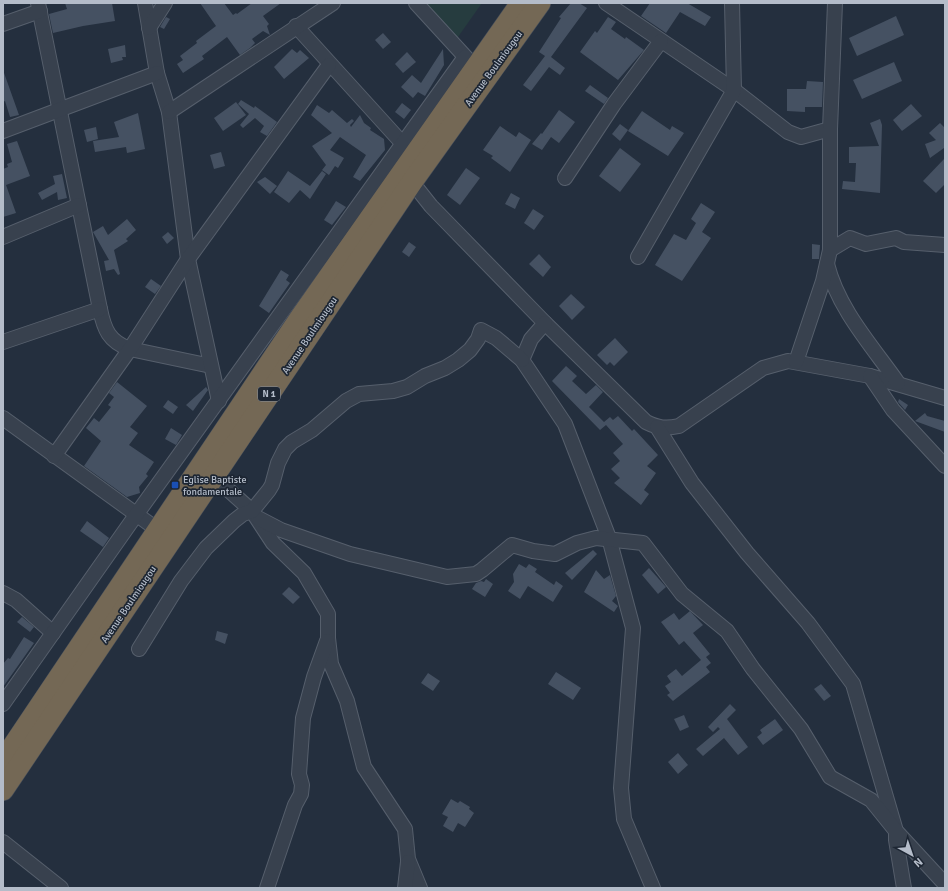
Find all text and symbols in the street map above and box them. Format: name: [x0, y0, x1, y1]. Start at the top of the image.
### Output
street label: Avenue Boulmiougou: [462, 28, 525, 109]
street label: Avenue Boulmiougou: [280, 295, 340, 376]
road number: N 1: [258, 387, 280, 401]
place label: Eglise Baptiste fondamentale: [183, 474, 247, 498]
marker: Eglise Baptiste fondamentale: [170, 480, 180, 490]
street label: Avenue Boulmiougou: [99, 564, 159, 645]
north arrow: [892, 835, 932, 875]
text: N: [911, 855, 925, 870]

